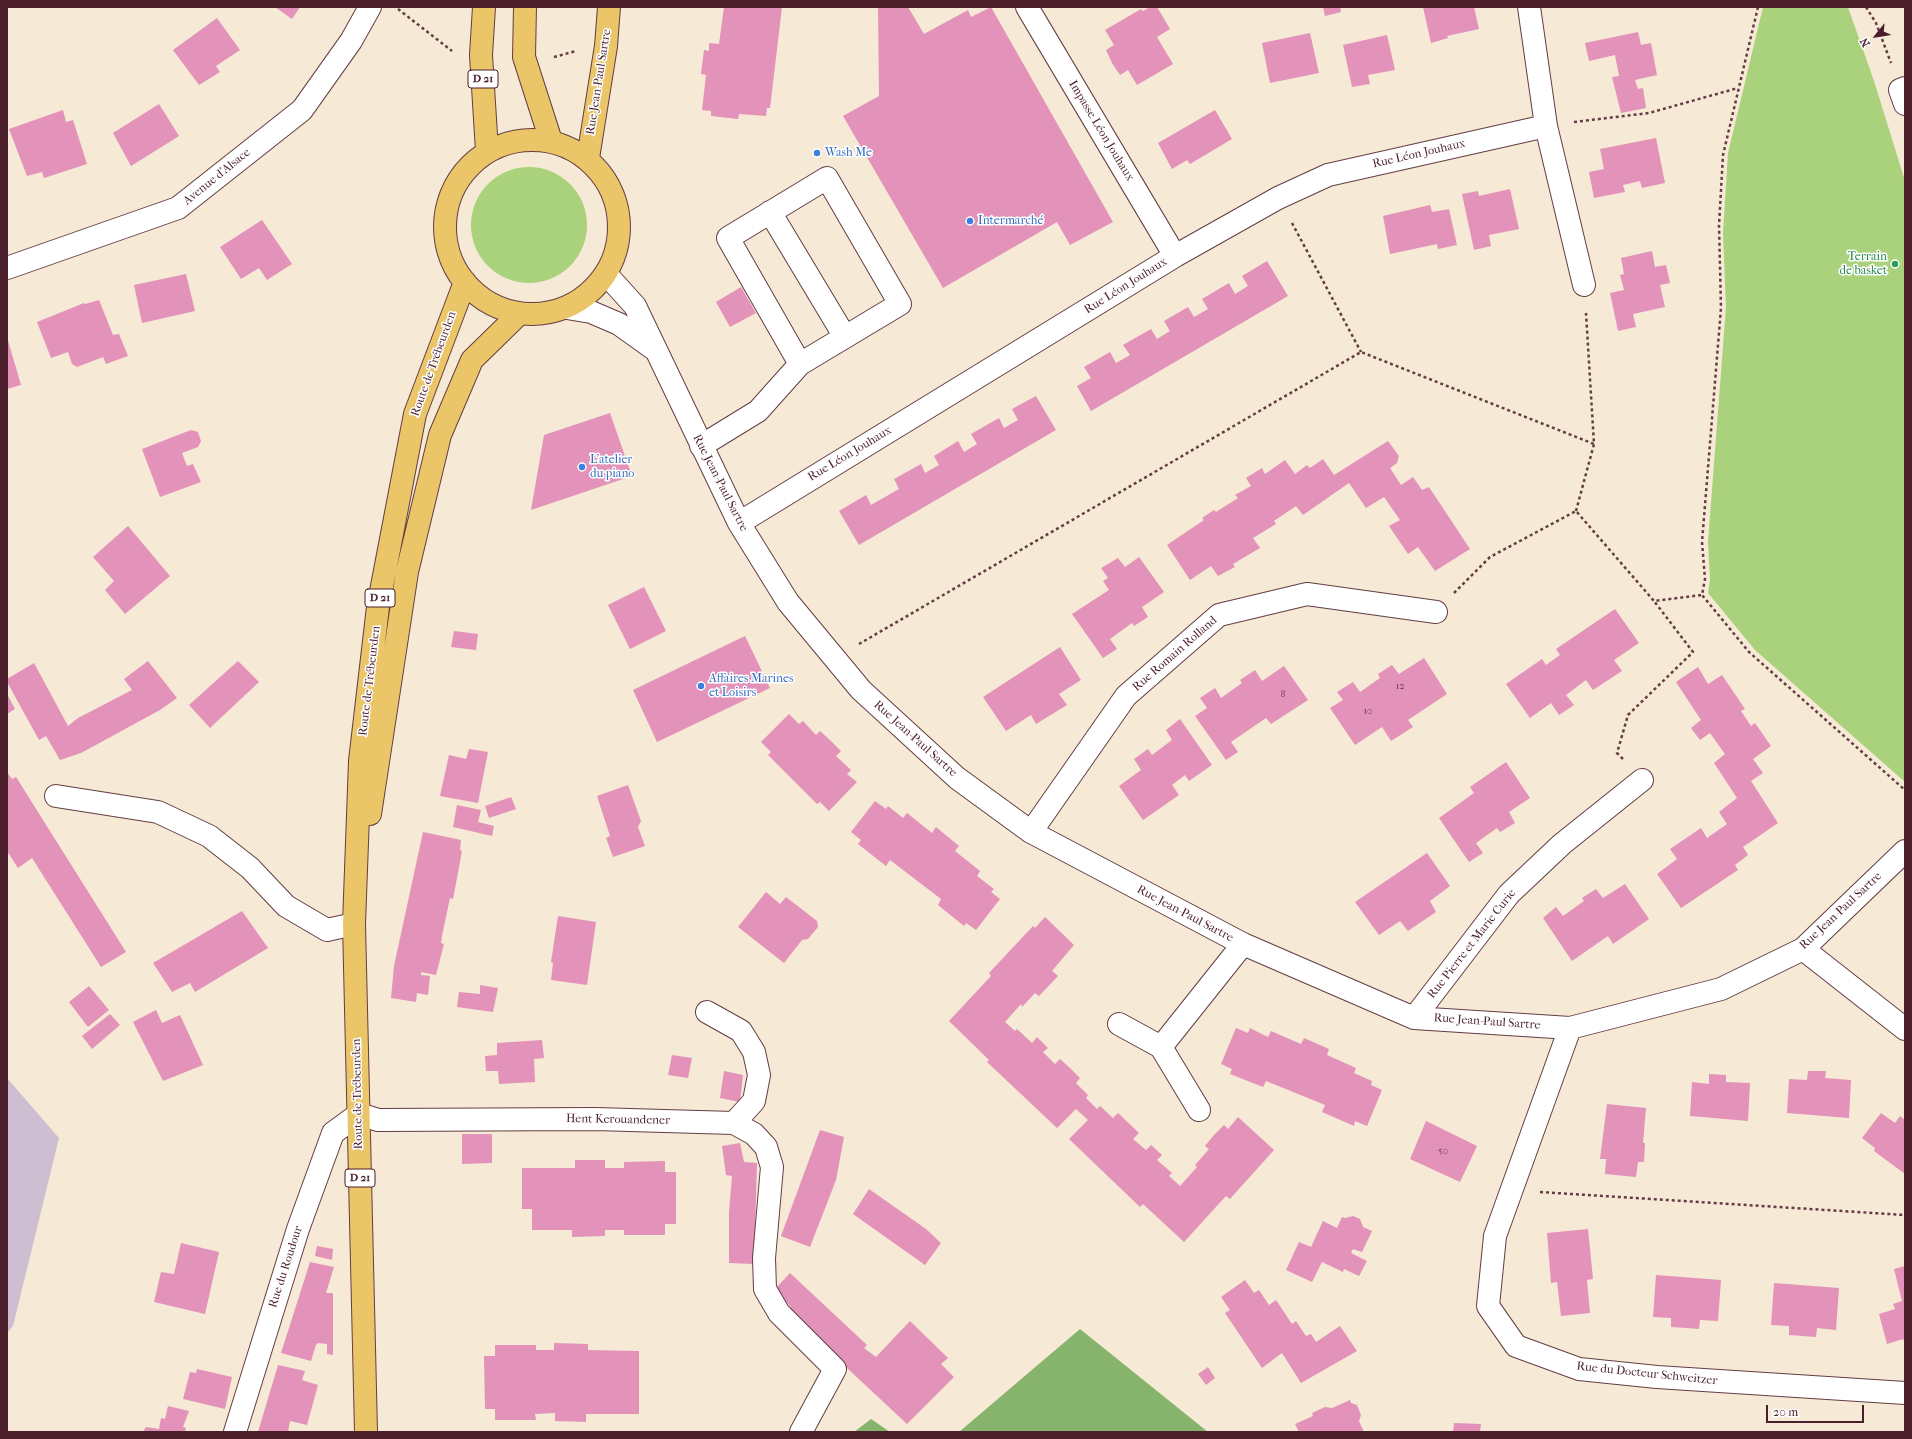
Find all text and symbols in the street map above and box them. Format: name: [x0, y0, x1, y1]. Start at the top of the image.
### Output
north arrow: [1856, 16, 1896, 56]
street label: Rue Jean-Paul Sartre: [584, 28, 614, 136]
text: N: [1857, 35, 1873, 49]
road number: D 21: [468, 70, 498, 88]
street label: Impasse Léon Jouhaux: [1065, 78, 1137, 184]
street label: Rue Léon Jouhaux: [1371, 136, 1467, 172]
street label: Avenue d'Alsace: [181, 146, 253, 208]
place label: Wash Me: [825, 146, 872, 160]
marker: Wash Me: [812, 148, 822, 158]
place label: Intermarché: [978, 214, 1043, 228]
marker: Intermarché: [965, 216, 975, 226]
place label: Terrain de basket: [1839, 250, 1887, 278]
street label: Rue Léon Jouhaux: [1082, 255, 1170, 317]
marker: Terrain de basket: [1890, 259, 1900, 269]
street label: Route de Trébeurden: [408, 310, 460, 418]
street label: Rue Léon Jouhaux: [806, 423, 894, 485]
street label: Rue Jean-Paul Sartre: [689, 432, 751, 534]
place label: L'atelier du piano: [590, 453, 634, 481]
marker: L'atelier du piano: [577, 462, 587, 472]
road number: D 21: [365, 589, 395, 607]
street label: Rue Romain Rolland: [1130, 613, 1220, 695]
street label: Route de Trébeurden: [356, 625, 384, 737]
place label: Affaires Marines et Loisirs: [709, 672, 793, 700]
marker: Affaires Marines et Loisirs: [696, 681, 706, 691]
house number: 12: [1396, 681, 1404, 693]
house number: 8: [1280, 689, 1286, 701]
street label: Rue Jean-Paul Sartre: [870, 698, 960, 780]
house number: 10: [1363, 706, 1373, 718]
street label: Rue Jean-Paul Sartre: [1797, 869, 1885, 953]
street label: Rue Jean-Paul Sartre: [1134, 883, 1236, 945]
street label: Rue Pierre et Marie Curie: [1425, 886, 1519, 1002]
street label: Rue Jean-Paul Sartre: [1433, 1011, 1541, 1033]
street label: Route de Trébeurden: [350, 1039, 366, 1149]
street label: Hent Kerouandener: [566, 1112, 670, 1128]
house number: 50: [1438, 1146, 1448, 1158]
road number: D 21: [345, 1169, 375, 1187]
street label: Rue du Roudour: [266, 1224, 306, 1310]
street label: Rue du Docteur Schweitzer: [1576, 1359, 1718, 1389]
scale bar: [1768, 1397, 1866, 1423]
text: 20 m: [1773, 1405, 1798, 1419]

